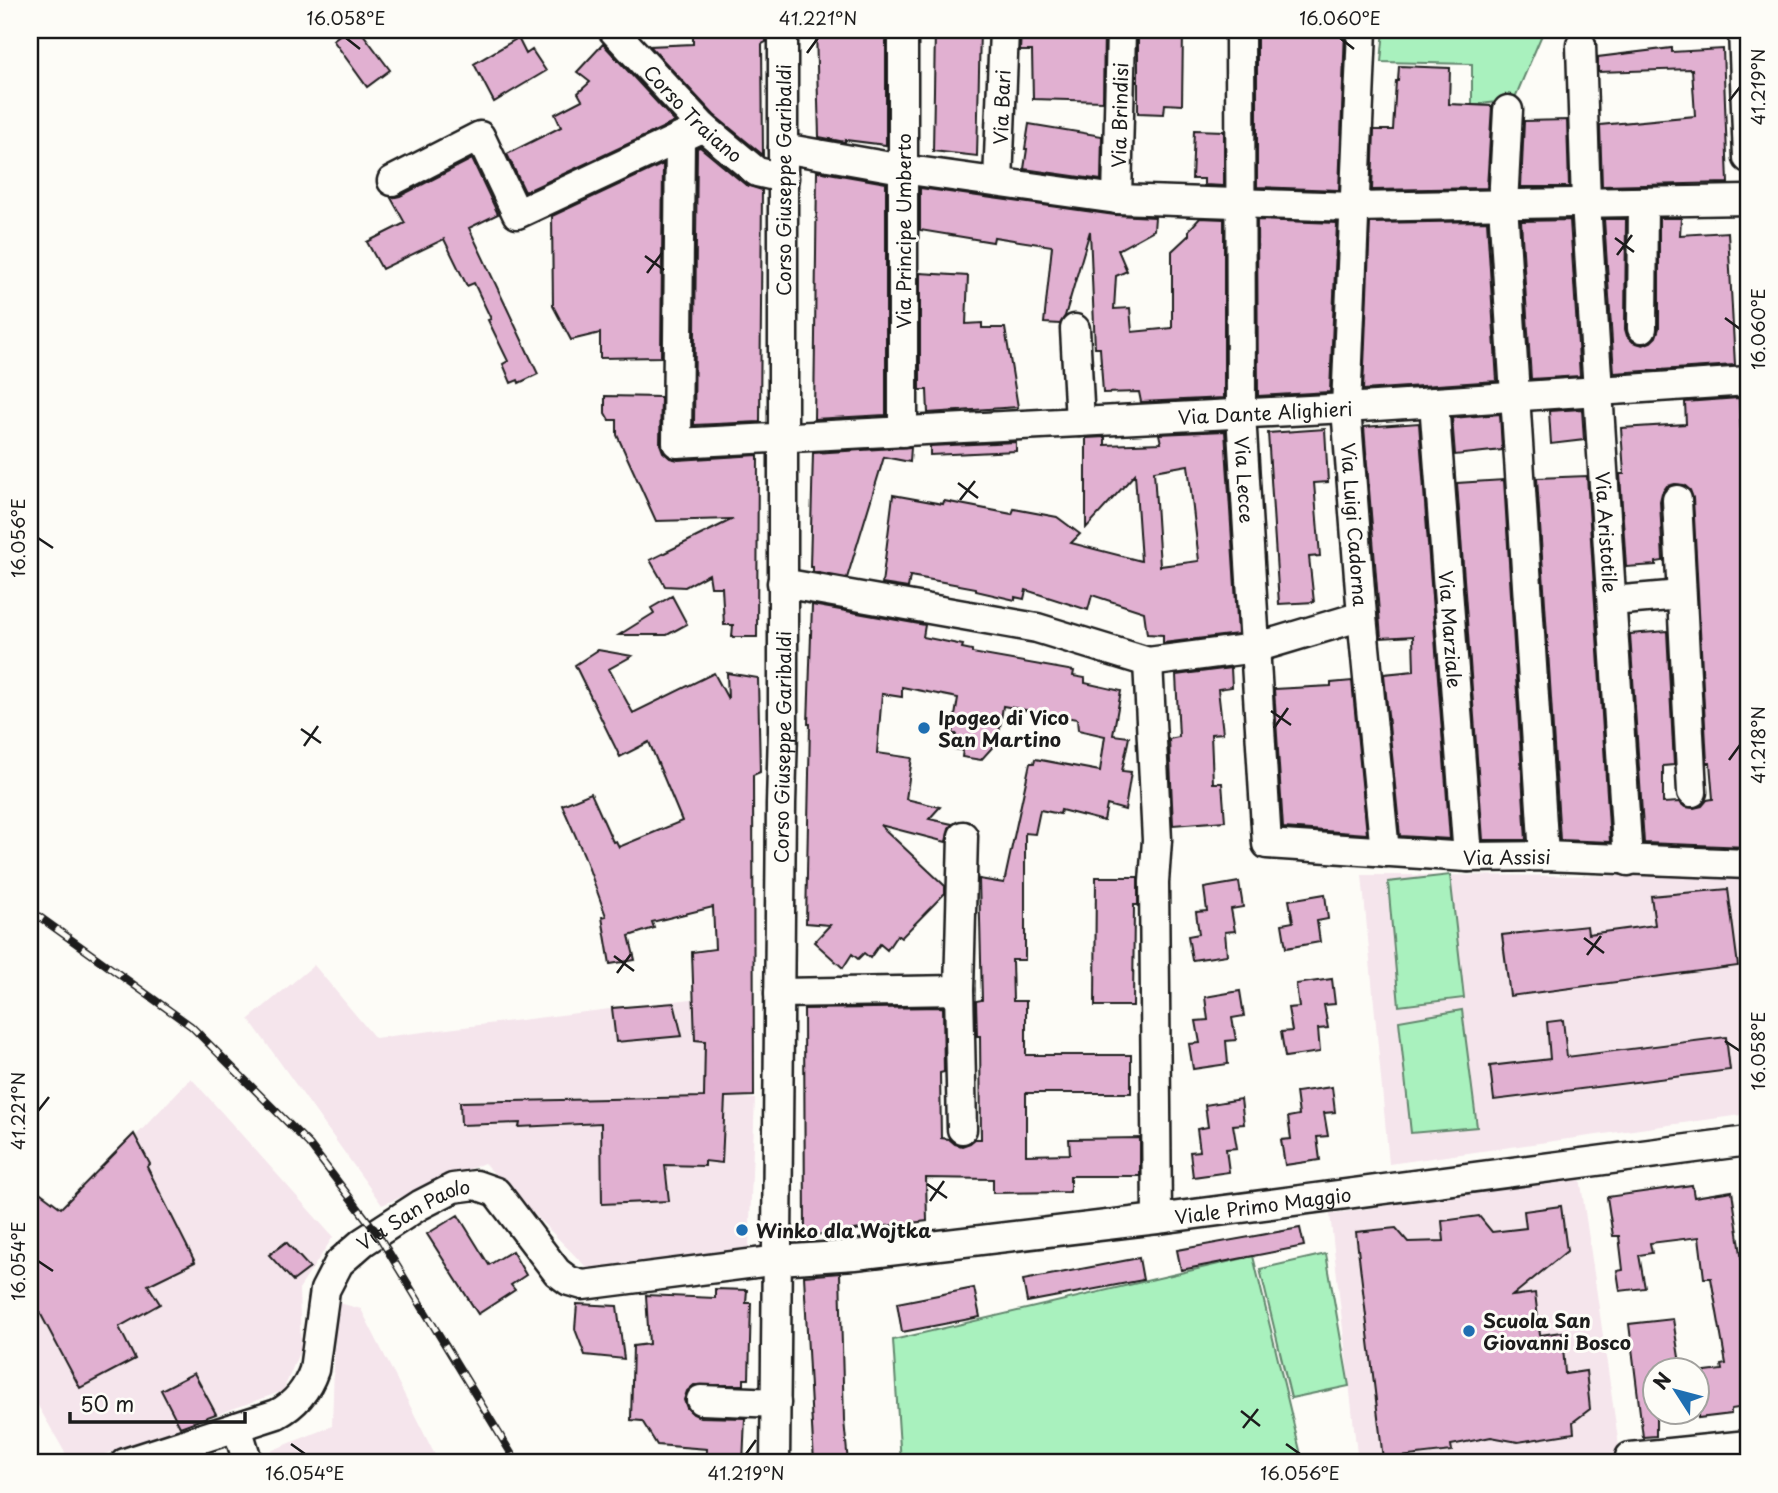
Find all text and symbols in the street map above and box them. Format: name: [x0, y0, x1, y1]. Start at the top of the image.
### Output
text: 16.058°E: [307, 4, 385, 31]
text: 41.221°N: [779, 4, 857, 31]
text: 16.060°E: [1299, 4, 1381, 31]
text: 41.219°N: [1744, 48, 1771, 126]
street label: Corso Traiano: [638, 58, 749, 169]
street label: Via Brindisi: [1104, 62, 1134, 168]
street label: Corso Giuseppe Garibaldi: [769, 64, 797, 296]
street label: Via Bari: [985, 69, 1016, 145]
street label: Via Principe Umberto: [889, 133, 917, 329]
text: 16.060°E: [1744, 288, 1771, 370]
street label: Via Dante Alighieri: [1177, 394, 1353, 431]
street label: Via Lecce: [1228, 436, 1262, 524]
street label: Via Luigi Cadorna: [1335, 441, 1375, 608]
street label: Via Aristotile: [1589, 471, 1625, 594]
text: 16.056°E: [4, 498, 31, 578]
street label: Via Marziale: [1433, 569, 1469, 689]
street label: Corso Giuseppe Garibaldi: [766, 631, 797, 863]
place label: Ipogeo di Vico San Martino: [938, 703, 1069, 753]
text: 41.218°N: [1744, 706, 1771, 784]
marker: Ipogeo di Vico San Martino: [916, 720, 932, 736]
street label: Via Assisi: [1463, 842, 1551, 871]
text: 16.058°E: [1744, 1012, 1771, 1090]
text: 41.221°N: [4, 1072, 31, 1150]
street label: Via San Paolo: [351, 1172, 472, 1257]
street label: Viale Primo Maggio: [1173, 1180, 1353, 1231]
place label: Winko dla Wojtka: [756, 1216, 931, 1244]
text: 16.054°E: [4, 1221, 31, 1301]
marker: Winko dla Wojtka: [734, 1222, 750, 1238]
place label: Scuola San Giovanni Bosco: [1483, 1306, 1631, 1356]
marker: Scuola San Giovanni Bosco: [1461, 1323, 1477, 1339]
north arrow: [1642, 1356, 1712, 1426]
text: N: [1646, 1366, 1677, 1395]
scale bar: [70, 1381, 245, 1425]
text: 50 m: [80, 1387, 134, 1419]
text: 16.054°E: [265, 1459, 345, 1486]
text: 41.219°N: [707, 1459, 785, 1486]
text: 16.056°E: [1260, 1459, 1340, 1486]

